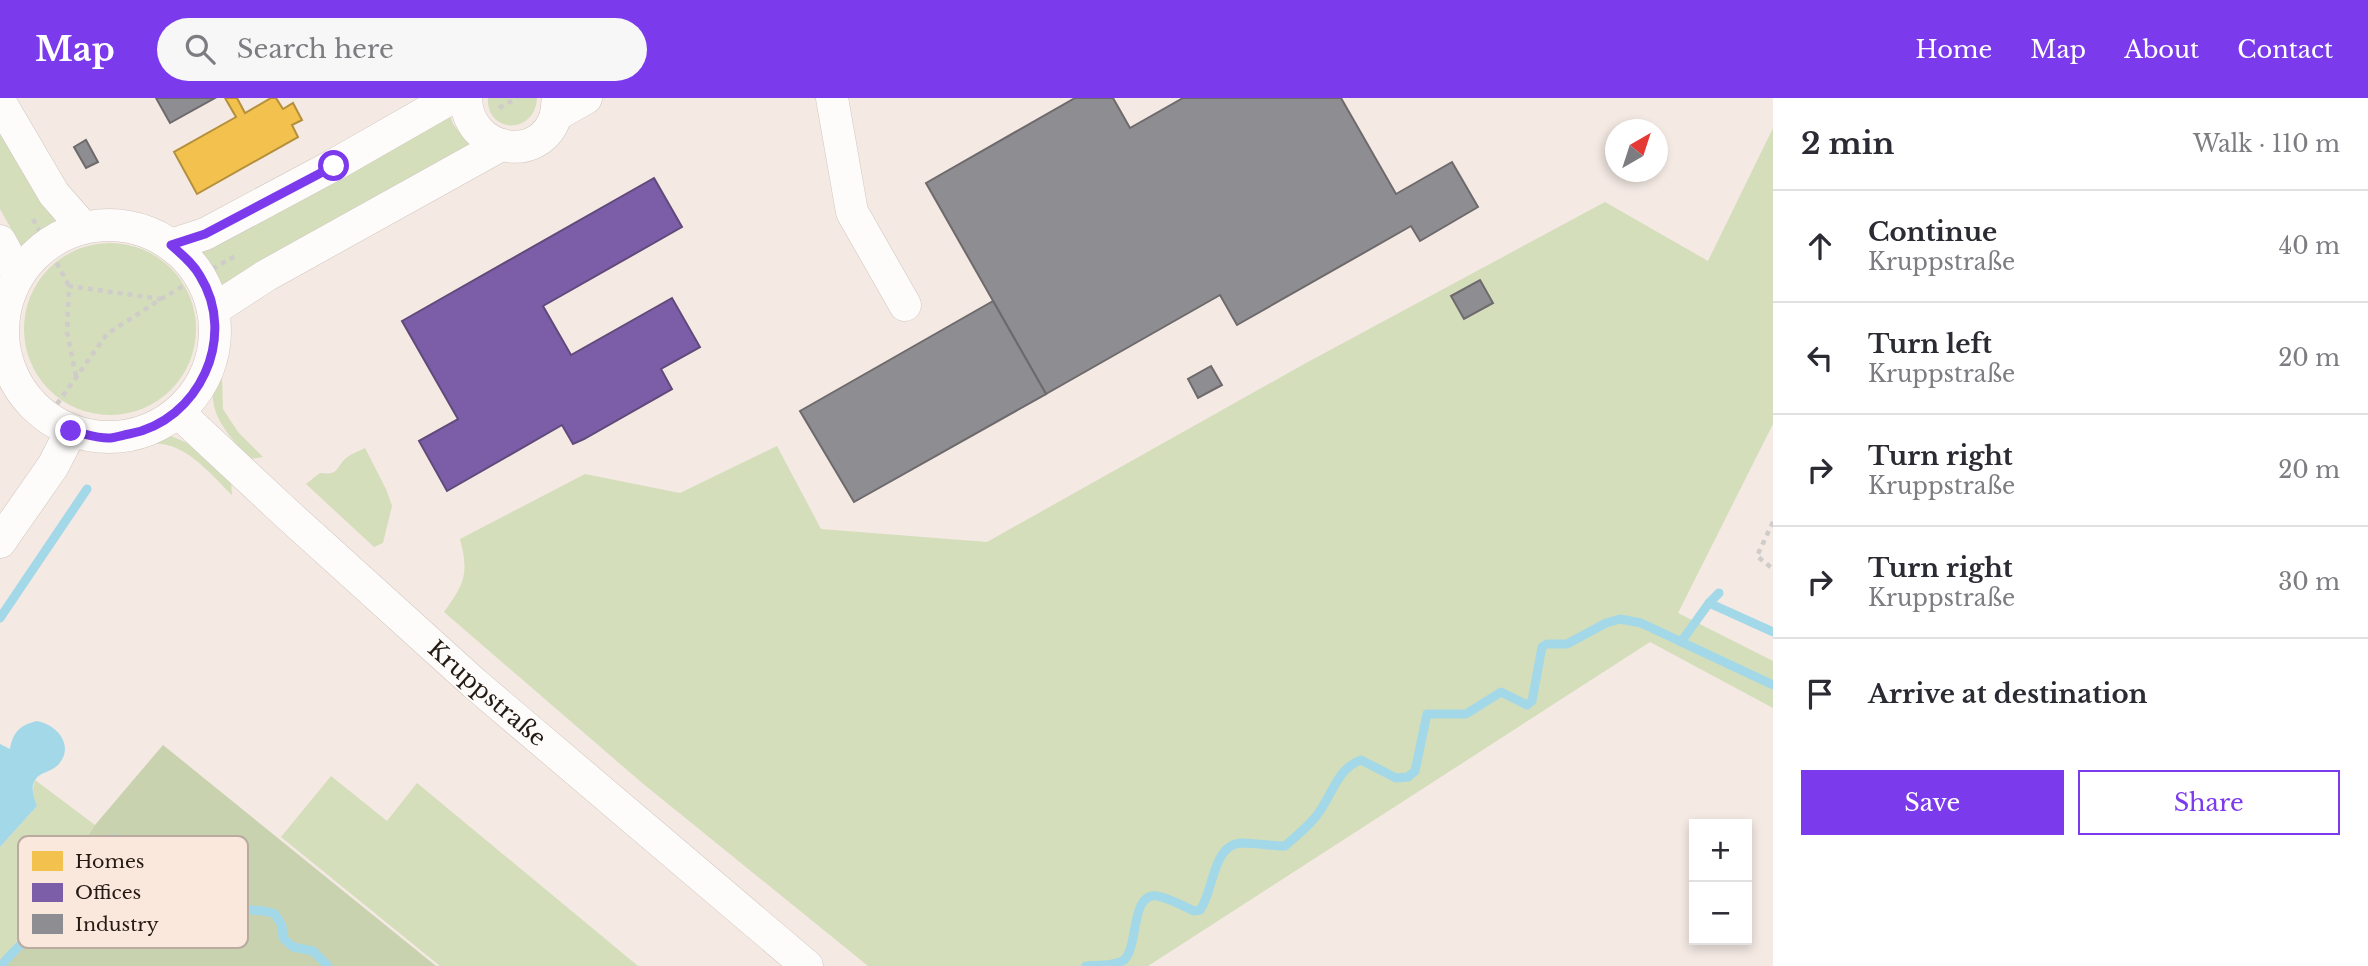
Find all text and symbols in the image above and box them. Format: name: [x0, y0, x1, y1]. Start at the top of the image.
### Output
search box: [157, 18, 647, 81]
text: Map: [35, 29, 115, 70]
icon: search: [181, 30, 219, 68]
text: Search here: [237, 33, 394, 65]
text: Home: [1916, 35, 1992, 64]
text: Map: [2030, 35, 2086, 64]
text: About: [2124, 35, 2199, 64]
text: Contact: [2237, 35, 2333, 64]
north arrow: [1605, 119, 1668, 182]
text: 2 min: [1801, 125, 1894, 162]
text: Walk · 110 m: [2193, 130, 2340, 158]
route start: [318, 150, 349, 181]
text: Continue: [1868, 216, 1997, 248]
icon: ahead: [1801, 227, 1839, 265]
text: 40 m: [2279, 232, 2340, 260]
text: Kruppstraße: [1868, 248, 2015, 276]
text: Turn left: [1868, 328, 1992, 360]
icon: left: [1801, 339, 1839, 377]
text: 20 m: [2278, 344, 2340, 372]
text: Kruppstraße: [1868, 360, 2015, 388]
route end: [55, 415, 86, 446]
text: Turn right: [1868, 440, 2013, 472]
icon: right: [1801, 451, 1839, 489]
text: 20 m: [2278, 456, 2340, 484]
text: Kruppstraße: [1868, 472, 2015, 500]
text: Turn right: [1868, 552, 2013, 584]
icon: right: [1801, 563, 1839, 601]
text: 30 m: [2278, 568, 2340, 596]
text: Kruppstraße: [1868, 584, 2015, 612]
street label: Kruppstraße: [422, 634, 552, 752]
icon: arrive: [1801, 675, 1839, 713]
text: Arrive at destination: [1868, 678, 2148, 710]
button: Save: [1801, 770, 2064, 835]
button: Share: [2078, 770, 2340, 835]
map controls: [1689, 819, 1752, 945]
button: +: [1689, 819, 1752, 882]
legend: [18, 836, 248, 948]
text: Homes: [75, 850, 144, 873]
text: Offices: [75, 881, 141, 904]
button: −: [1689, 882, 1752, 945]
text: Industry: [75, 913, 159, 936]

